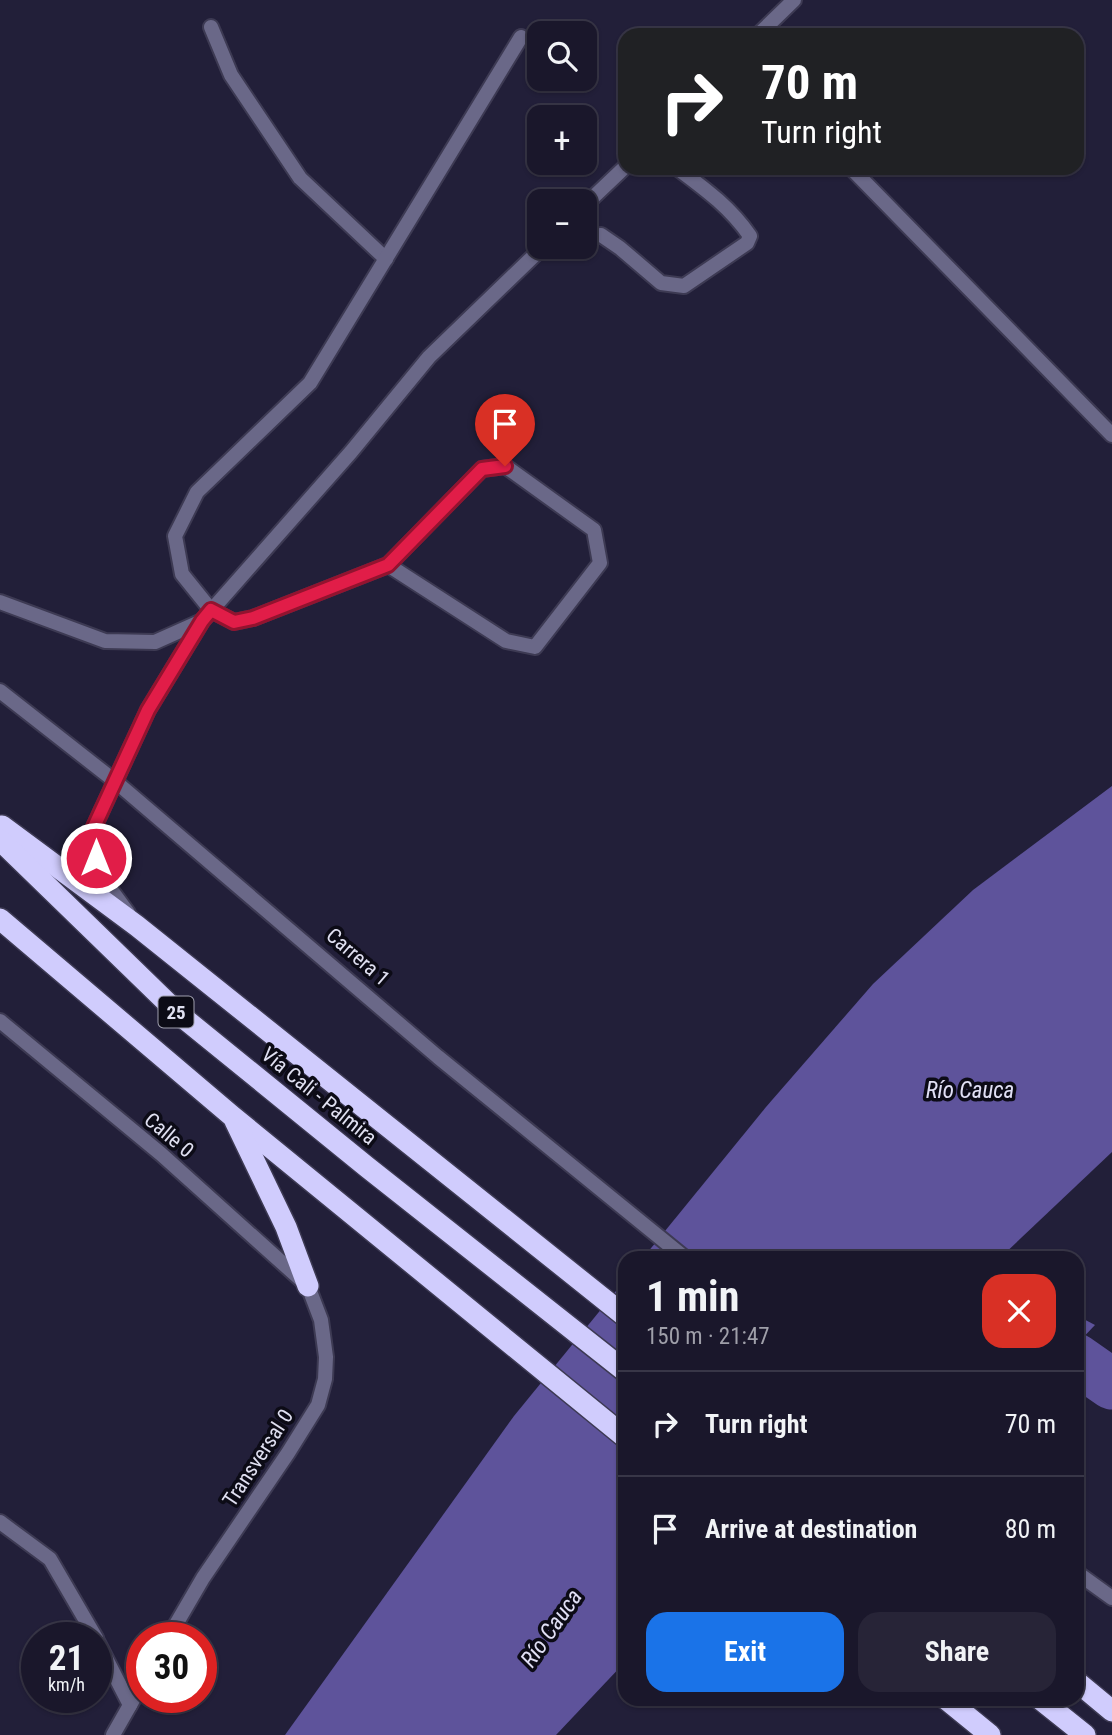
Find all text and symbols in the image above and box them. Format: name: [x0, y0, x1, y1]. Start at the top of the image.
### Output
map controls: [527, 21, 597, 259]
button: search: [527, 21, 597, 91]
text: 70 m: [761, 54, 858, 111]
icon: right: [646, 56, 737, 147]
button: +: [527, 105, 597, 175]
text: Turn right: [761, 113, 882, 151]
button: −: [527, 189, 597, 259]
pin: [475, 394, 535, 466]
icon: arrive: [486, 405, 524, 443]
position arrow: [59, 821, 133, 895]
street label: Carrera 1: [322, 923, 394, 991]
road number: 25: [158, 996, 194, 1028]
street label: Vía Cali - Palmira: [257, 1042, 381, 1150]
water label: Río Cauca: [926, 1077, 1014, 1104]
street label: Calle 0: [140, 1108, 198, 1162]
text: 1 min: [646, 1272, 739, 1321]
button: close: [982, 1274, 1056, 1348]
text: 150 m · 21:47: [646, 1323, 770, 1350]
street label: Transversal 0: [218, 1405, 298, 1511]
icon: right: [646, 1405, 684, 1443]
text: Turn right: [705, 1409, 807, 1439]
text: 70 m: [1005, 1409, 1056, 1439]
icon: arrive: [646, 1510, 684, 1548]
text: Arrive at destination: [705, 1514, 917, 1544]
text: 80 m: [1005, 1514, 1056, 1544]
water label: Río Cauca: [515, 1584, 588, 1672]
button: Exit: [646, 1612, 844, 1692]
button: Share: [858, 1612, 1056, 1692]
speed limit sign: 30: [126, 1622, 217, 1713]
text: 21: [49, 1638, 84, 1679]
text: km/h: [48, 1674, 85, 1695]

